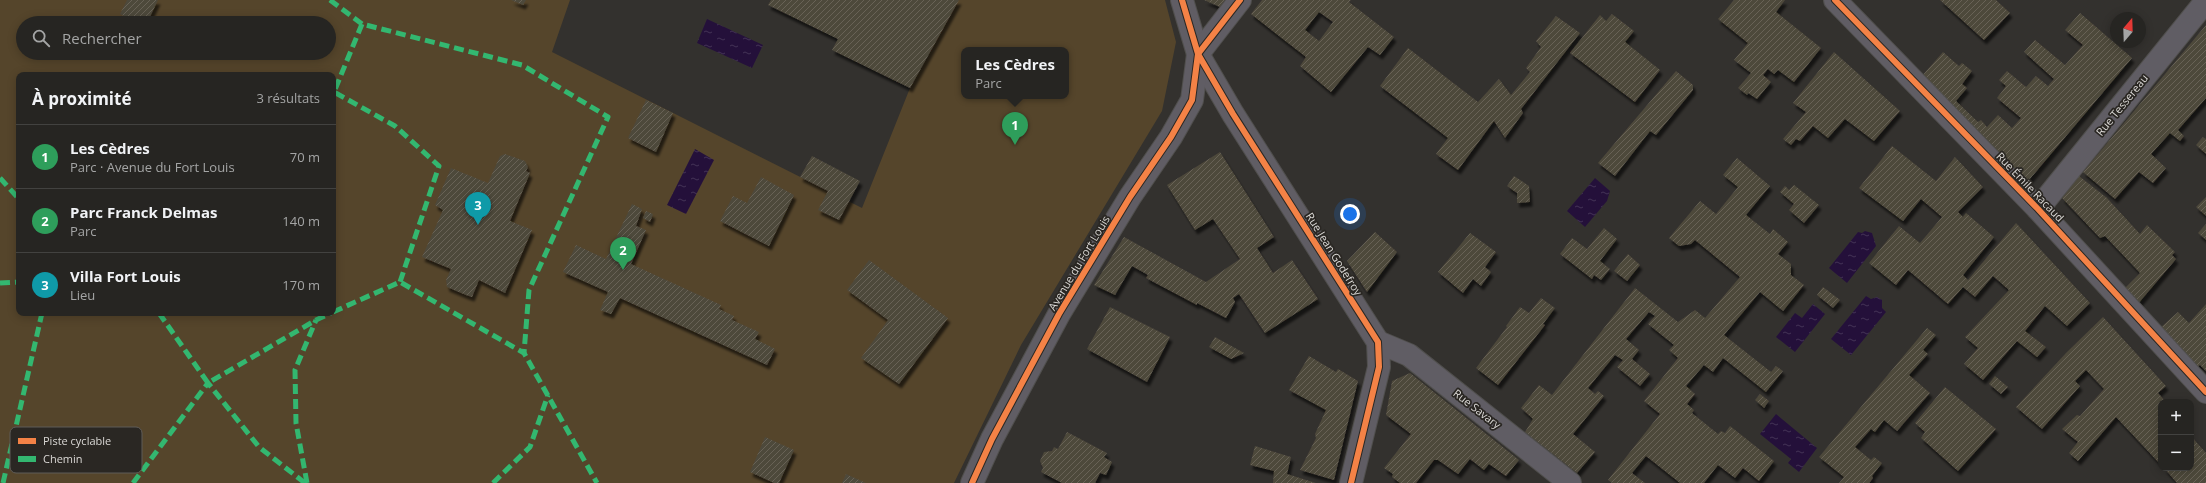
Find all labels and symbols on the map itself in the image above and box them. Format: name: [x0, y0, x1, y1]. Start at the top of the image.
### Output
north arrow: [2110, 12, 2146, 48]
street label: Rue Tessereau: [2092, 71, 2151, 139]
pin: 1: [1002, 112, 1028, 145]
street label: Rue Émile Racaud: [1993, 149, 2067, 225]
pin: 3: [465, 192, 491, 225]
your location: [1340, 204, 1360, 224]
street label: Rue Jean Godefroy: [1303, 209, 1366, 299]
street label: Avenue du Fort Louis: [1044, 213, 1113, 313]
pin: 2: [610, 237, 636, 270]
street label: Rue Savary: [1450, 385, 1505, 432]
legend: [10, 427, 142, 473]
text: Piste cyclable: [43, 433, 111, 448]
text: Chemin: [43, 451, 83, 466]

